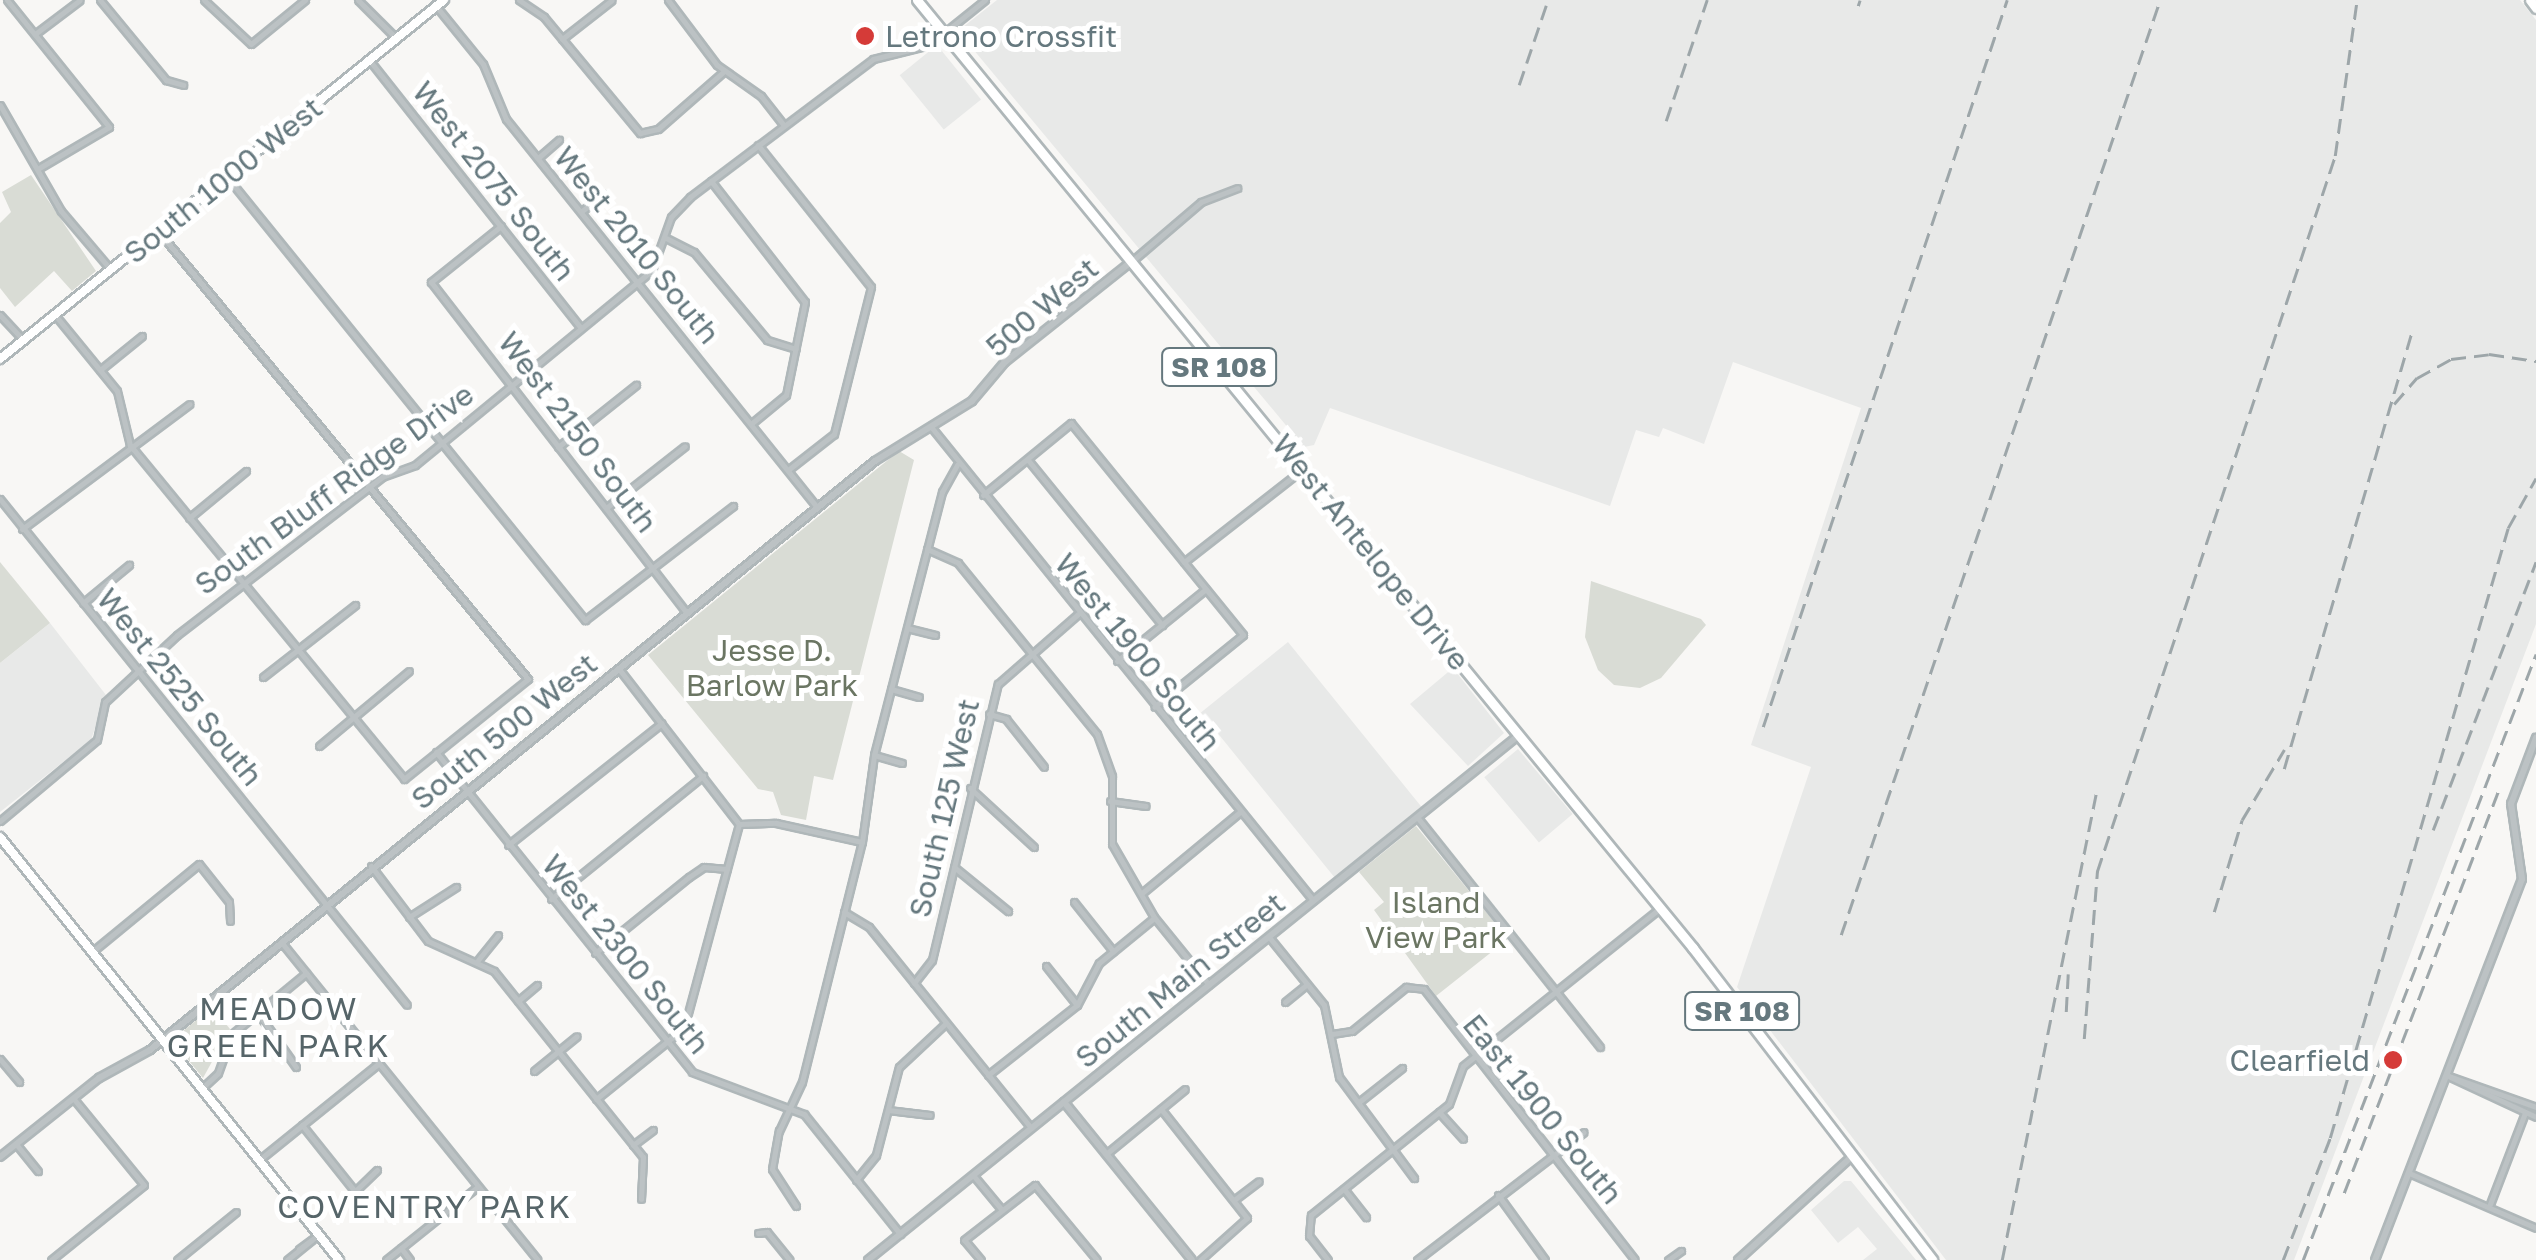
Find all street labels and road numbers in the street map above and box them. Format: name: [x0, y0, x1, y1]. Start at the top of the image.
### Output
street label: West 2075 South: [405, 74, 583, 288]
street label: South 1000 West: [117, 89, 329, 271]
street label: West 2010 South: [547, 139, 727, 351]
street label: 500 West: [979, 250, 1105, 364]
street label: West 2150 South: [491, 325, 665, 539]
road number: SR 108: [1159, 344, 1279, 390]
street label: South Bluff Ridge Drive: [188, 376, 480, 602]
street label: West Antelope Drive: [1265, 427, 1477, 677]
street label: West 1900 South: [1047, 546, 1229, 758]
street label: West 2525 South: [89, 581, 271, 793]
street label: South 500 West: [404, 645, 604, 817]
street label: South 125 West: [901, 695, 987, 921]
street label: West 2300 South: [535, 847, 717, 1061]
street label: South Main Street: [1068, 885, 1292, 1075]
road number: SR 108: [1682, 988, 1802, 1034]
street label: East 1900 South: [1456, 1007, 1630, 1211]

